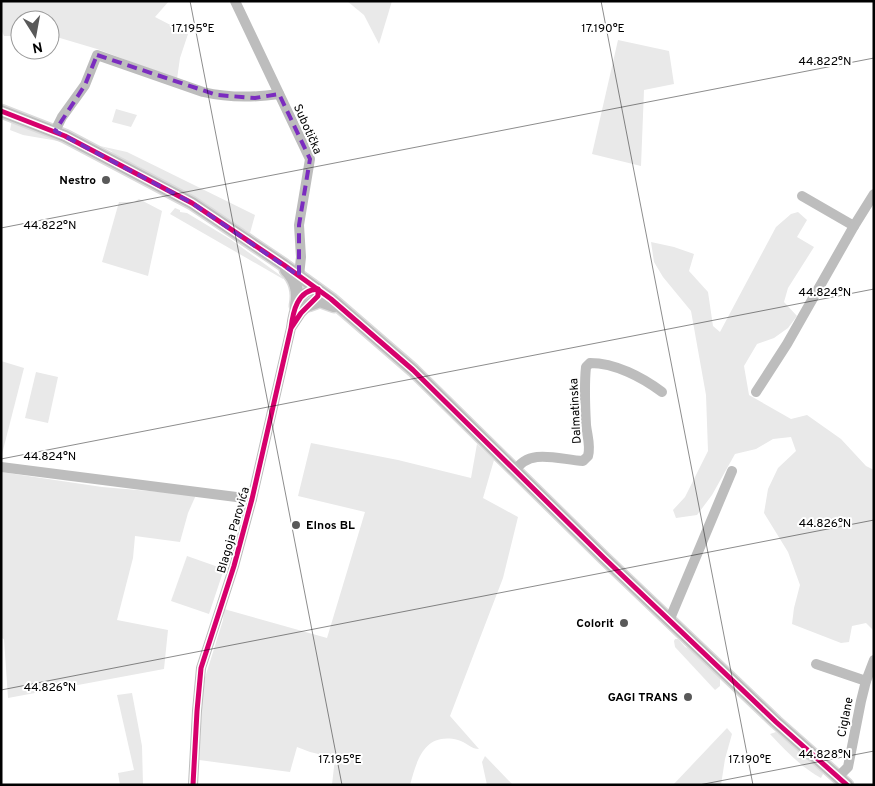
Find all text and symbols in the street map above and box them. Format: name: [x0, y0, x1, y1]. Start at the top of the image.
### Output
north arrow: [10, 10, 60, 60]
text: 17.195°E: [171, 21, 215, 37]
text: 17.190°E: [581, 21, 625, 37]
text: N: [31, 37, 44, 56]
text: 44.822°N: [799, 54, 851, 70]
street label: Subotička: [289, 102, 325, 157]
place label: Nestro: [59, 173, 96, 189]
marker: Nestro: [100, 174, 112, 186]
text: 44.822°N: [24, 218, 76, 234]
text: 44.824°N: [799, 285, 851, 301]
street label: Dalmatinska: [566, 378, 586, 444]
text: 44.824°N: [24, 449, 76, 465]
street label: Blagoja Parovića: [214, 485, 254, 575]
text: 44.826°N: [799, 516, 851, 532]
place label: Elnos BL: [306, 518, 355, 534]
marker: Elnos BL: [290, 519, 302, 531]
place label: Colorit: [576, 616, 614, 632]
marker: Colorit: [618, 617, 630, 629]
text: 44.826°N: [24, 680, 76, 696]
place label: GAGI TRANS: [608, 690, 678, 706]
marker: GAGI TRANS: [682, 691, 694, 703]
street label: Ciglane: [834, 696, 858, 739]
text: 44.828°N: [799, 747, 851, 763]
text: 17.195°E: [318, 752, 362, 768]
text: 17.190°E: [728, 752, 772, 768]

